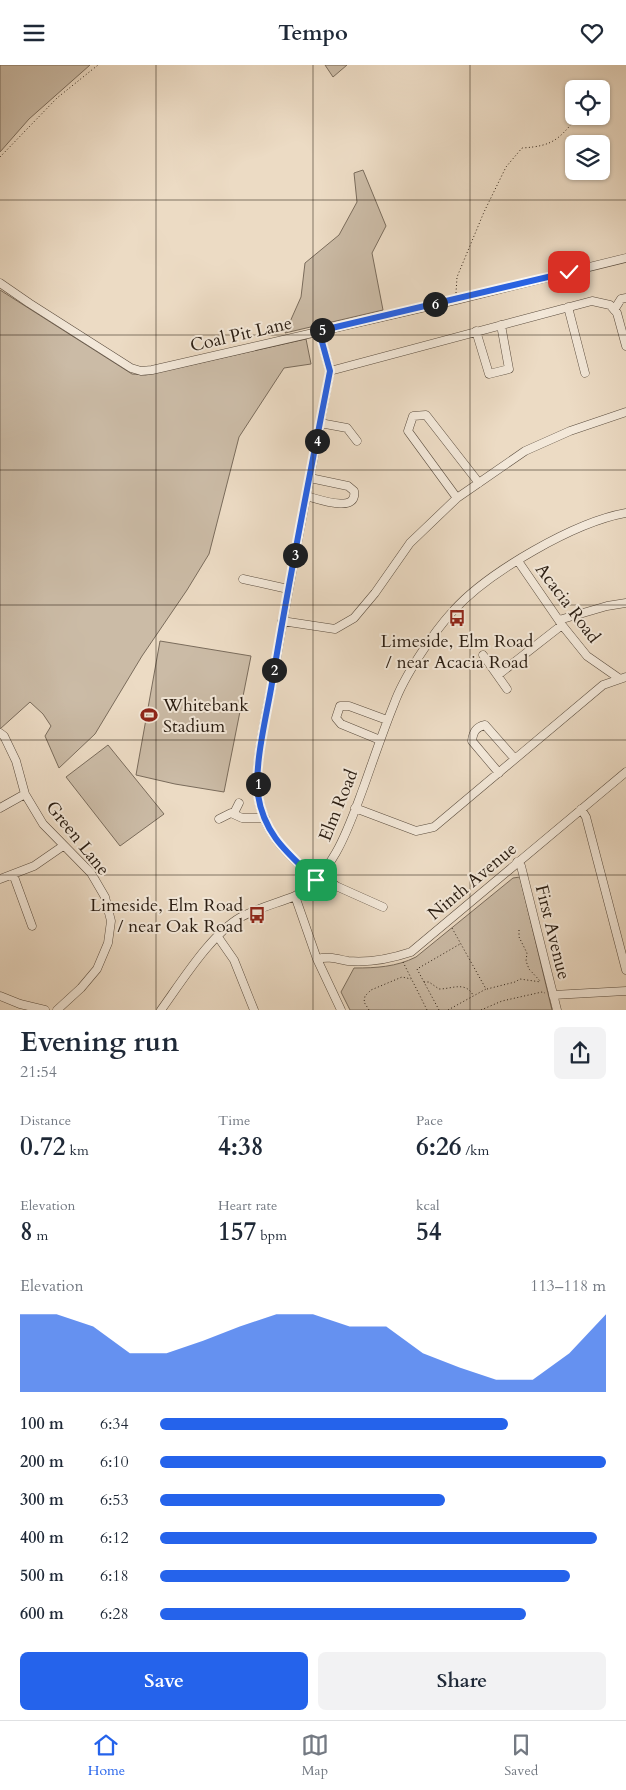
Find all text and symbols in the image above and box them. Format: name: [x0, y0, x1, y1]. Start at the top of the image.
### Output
text: Tempo: [278, 18, 348, 48]
icon: menu: [20, 19, 48, 47]
icon: heart: [578, 19, 606, 47]
map controls: [565, 80, 610, 180]
button: locate: [565, 80, 610, 125]
button: layers: [565, 135, 610, 180]
pin: [548, 251, 590, 293]
icon: check: [555, 258, 583, 286]
pin: 6: [422, 291, 448, 317]
text: 6: [432, 295, 439, 314]
street label: Coal Pit Lane: [188, 311, 295, 358]
pin: 5: [310, 317, 334, 343]
text: 5: [319, 321, 326, 340]
pin: 4: [304, 429, 330, 453]
text: 4: [314, 432, 321, 451]
pin: 3: [282, 543, 308, 567]
text: 3: [292, 546, 299, 565]
street label: Acacia Road: [529, 558, 606, 649]
bus stop icon: Limeside, Elm Road / near Acacia Road: [447, 608, 467, 628]
place label: Limeside, Elm Road / near Acacia Road: [381, 629, 534, 675]
pin: 2: [262, 657, 286, 683]
text: 2: [271, 661, 278, 680]
place label: Whitebank Stadium: [162, 693, 249, 739]
sports icon: Whitebank Stadium: [139, 705, 159, 725]
street label: Elm Road: [313, 765, 364, 845]
pin: 1: [246, 771, 270, 797]
text: 1: [255, 775, 262, 794]
street label: Green Lane: [40, 796, 115, 881]
street label: Ninth Avenue: [422, 837, 522, 926]
pin: [295, 859, 337, 901]
icon: arrive: [302, 866, 330, 894]
street label: First Avenue: [529, 882, 576, 982]
place label: Limeside, Elm Road / near Oak Road: [90, 893, 243, 939]
bus stop icon: Limeside, Elm Road / near Oak Road: [247, 905, 267, 925]
text: Evening run: [20, 1023, 179, 1061]
button: share: [554, 1027, 606, 1079]
text: 21:54: [20, 1061, 57, 1083]
text: Distance: [20, 1111, 71, 1130]
text: Time: [218, 1111, 250, 1130]
text: Pace: [416, 1111, 443, 1130]
text: 0.72: [20, 1130, 66, 1164]
text: 4:38: [218, 1130, 264, 1164]
text: 6:26: [416, 1130, 462, 1164]
text: km: [66, 1141, 89, 1160]
text: /km: [462, 1141, 489, 1160]
text: Elevation: [20, 1196, 76, 1215]
text: Heart rate: [218, 1196, 277, 1215]
text: kcal: [416, 1196, 440, 1215]
text: 8: [20, 1215, 33, 1249]
text: 157: [218, 1215, 256, 1249]
text: 54: [416, 1215, 442, 1249]
text: m: [33, 1226, 48, 1245]
text: bpm: [256, 1226, 287, 1245]
text: Elevation: [20, 1275, 84, 1297]
text: 113–118 m: [530, 1275, 606, 1297]
text: 100 m: [20, 1413, 64, 1435]
text: 6:34: [100, 1413, 129, 1435]
text: 200 m: [20, 1451, 64, 1473]
text: 6:10: [100, 1451, 129, 1473]
text: 300 m: [20, 1489, 64, 1511]
text: 6:53: [100, 1489, 129, 1511]
text: 400 m: [20, 1527, 64, 1549]
text: 6:12: [100, 1527, 129, 1549]
text: 500 m: [20, 1565, 64, 1587]
text: 6:18: [100, 1565, 129, 1587]
text: 600 m: [20, 1603, 64, 1625]
text: 6:28: [100, 1603, 129, 1625]
button: Save: [20, 1652, 308, 1710]
button: Share: [318, 1652, 606, 1710]
tab: Home: [88, 1731, 125, 1780]
tab: Map: [301, 1731, 329, 1780]
tab: Saved: [504, 1731, 538, 1780]

